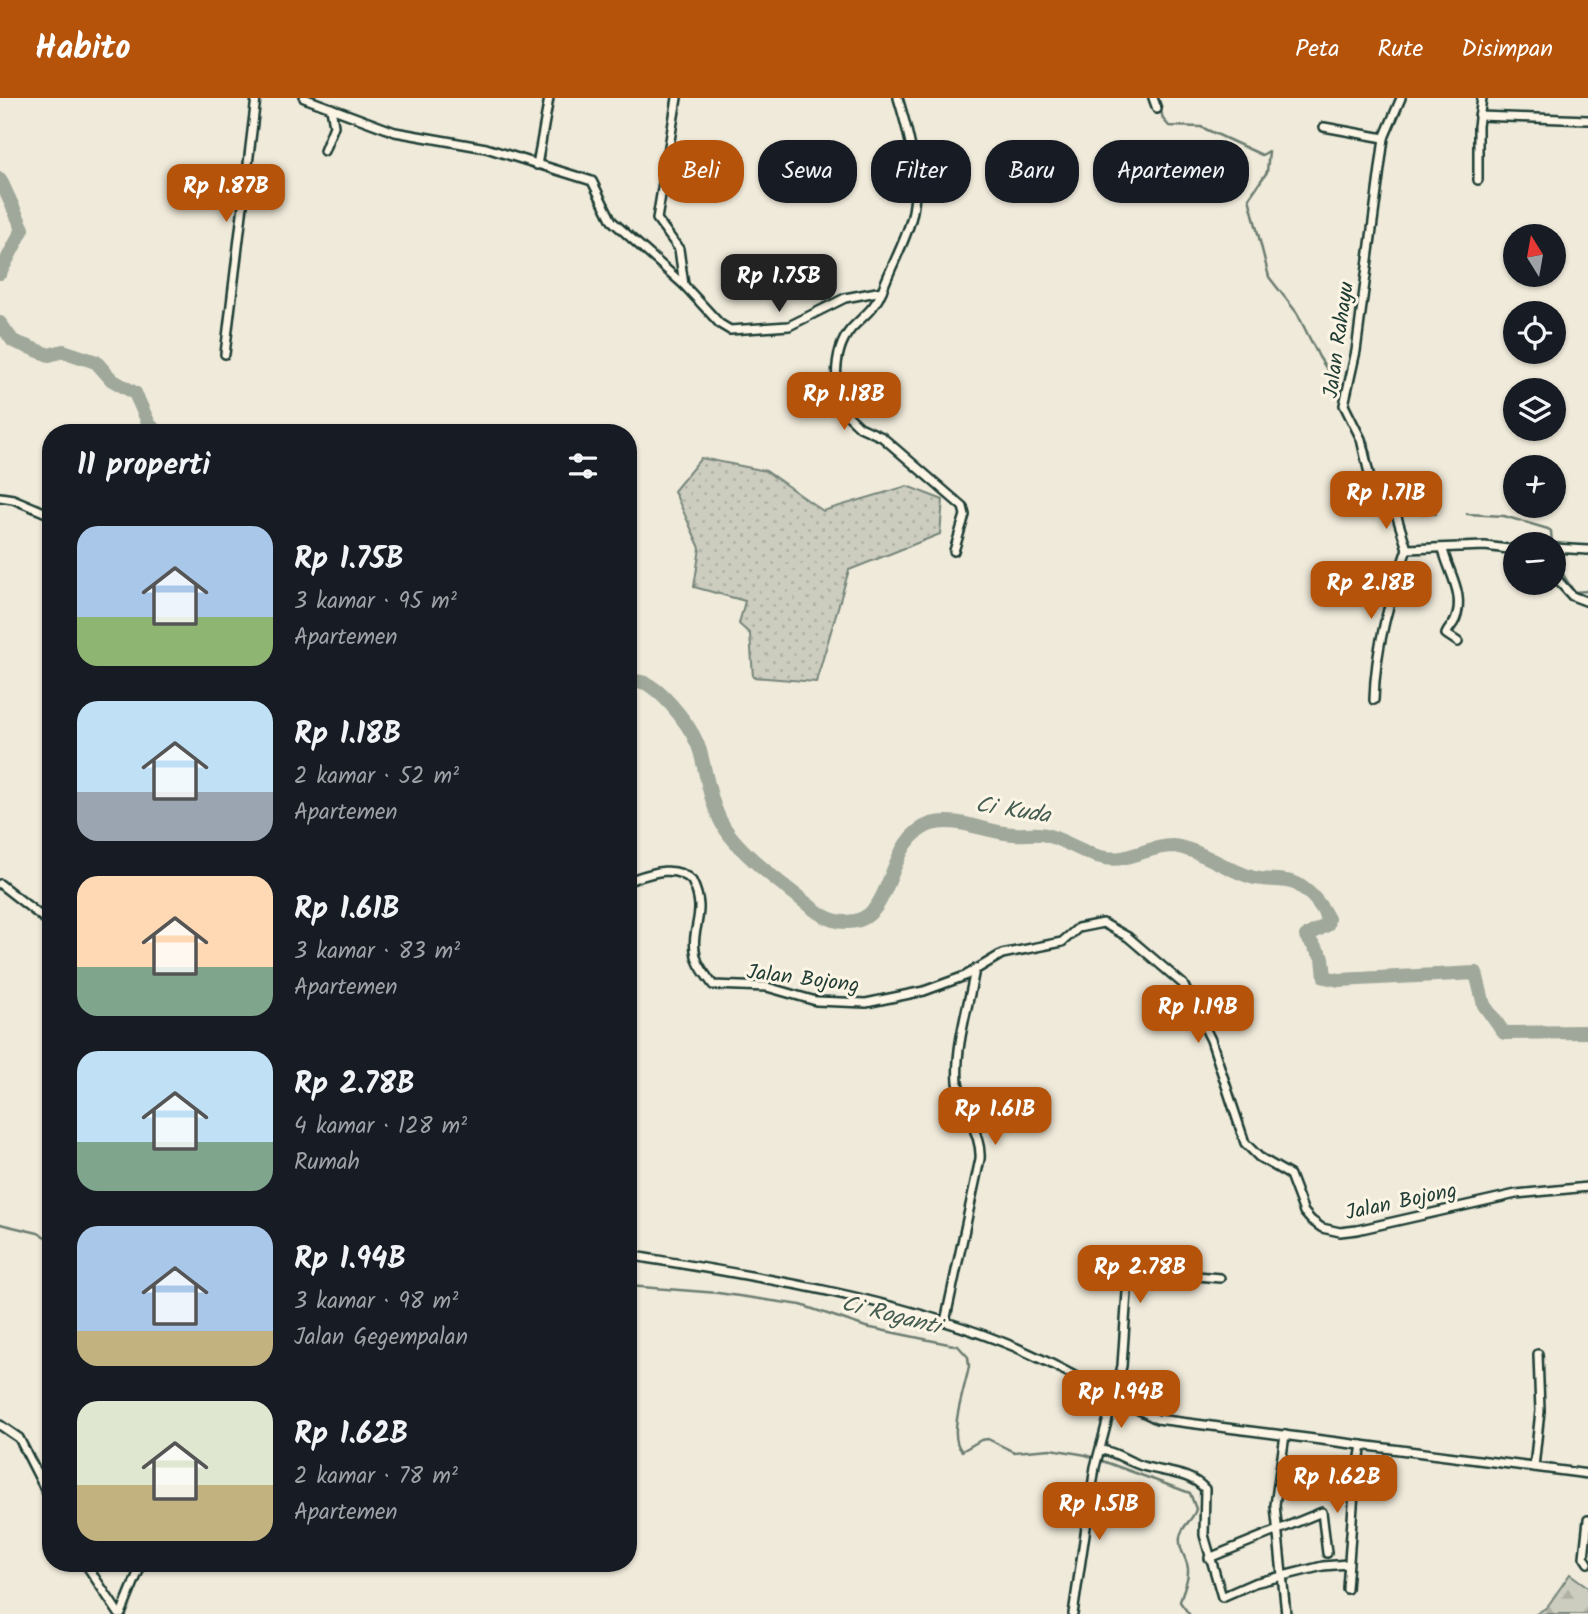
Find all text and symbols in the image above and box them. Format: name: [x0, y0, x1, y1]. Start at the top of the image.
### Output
text: Habito: [35, 23, 131, 76]
text: Peta: [1295, 30, 1340, 69]
text: Rute: [1378, 30, 1423, 69]
text: Disimpan: [1461, 30, 1553, 69]
chip: Beli: [658, 140, 744, 203]
chip: Sewa: [758, 140, 857, 203]
chip: Filter: [871, 140, 971, 203]
chip: Baru: [985, 140, 1079, 203]
chip: Apartemen: [1093, 140, 1249, 203]
pin: Rp 1.87B: [154, 164, 298, 224]
text: Rp 1.87B: [183, 169, 269, 205]
north arrow: [1503, 224, 1566, 287]
map controls: [1503, 224, 1566, 595]
pin: Rp 1.75B: [707, 254, 851, 314]
text: Rp 1.75B: [737, 259, 821, 295]
street label: Jalan Rahayu: [1315, 280, 1364, 401]
button: locate: [1503, 301, 1566, 364]
pin: Rp 1.18B: [772, 372, 916, 432]
text: Rp 1.18B: [803, 377, 885, 413]
button: layers: [1503, 378, 1566, 441]
text: 11 properti: [77, 442, 210, 490]
icon: filters: [564, 447, 602, 485]
button: +: [1503, 455, 1566, 518]
pin: Rp 1.71B: [1314, 472, 1458, 531]
text: Rp 1.71B: [1346, 476, 1426, 512]
button: −: [1503, 532, 1566, 595]
text: Rp 1.75B: [294, 536, 404, 584]
icon: home: [133, 554, 217, 638]
pin: Rp 2.18B: [1299, 561, 1443, 621]
text: Rp 2.18B: [1327, 566, 1415, 602]
text: 3 kamar · 95 m²: [294, 584, 457, 620]
text: Apartemen: [294, 620, 398, 656]
text: Rp 1.18B: [294, 711, 401, 759]
icon: home: [133, 729, 217, 813]
text: 2 kamar · 52 m²: [294, 759, 459, 795]
water label: Ci Kuda: [973, 787, 1055, 835]
text: Apartemen: [294, 795, 398, 831]
text: Rp 1.61B: [294, 886, 400, 934]
icon: home: [133, 904, 217, 988]
text: 3 kamar · 83 m²: [294, 934, 460, 970]
street label: Jalan Bojong: [745, 956, 861, 1003]
text: Apartemen: [294, 970, 398, 1006]
pin: Rp 1.19B: [1126, 986, 1270, 1045]
text: Rp 1.19B: [1158, 990, 1238, 1026]
text: Rp 2.78B: [294, 1061, 415, 1109]
icon: home: [133, 1079, 217, 1163]
pin: Rp 1.61B: [923, 1088, 1067, 1147]
text: Rp 1.61B: [954, 1092, 1036, 1128]
text: 4 kamar · 128 m²: [294, 1109, 467, 1145]
text: Rumah: [294, 1145, 360, 1181]
street label: Jalan Bojong: [1343, 1175, 1460, 1230]
text: Rp 1.94B: [294, 1236, 406, 1284]
pin: Rp 2.78B: [1068, 1246, 1212, 1305]
text: Rp 2.78B: [1094, 1250, 1186, 1286]
icon: home: [133, 1254, 217, 1338]
text: 3 kamar · 98 m²: [294, 1284, 458, 1320]
water label: Ci Roganti: [837, 1286, 948, 1347]
text: Jalan Gegempalan: [294, 1320, 468, 1356]
pin: Rp 1.94B: [1049, 1370, 1193, 1430]
text: Rp 1.94B: [1078, 1375, 1164, 1411]
text: Rp 1.62B: [294, 1411, 408, 1459]
icon: home: [133, 1429, 217, 1513]
pin: Rp 1.62B: [1265, 1456, 1409, 1515]
text: 2 kamar · 78 m²: [294, 1459, 458, 1495]
text: Rp 1.62B: [1293, 1460, 1381, 1496]
pin: Rp 1.51B: [1027, 1482, 1171, 1542]
text: Rp 1.51B: [1059, 1487, 1139, 1523]
text: Apartemen: [294, 1495, 398, 1531]

